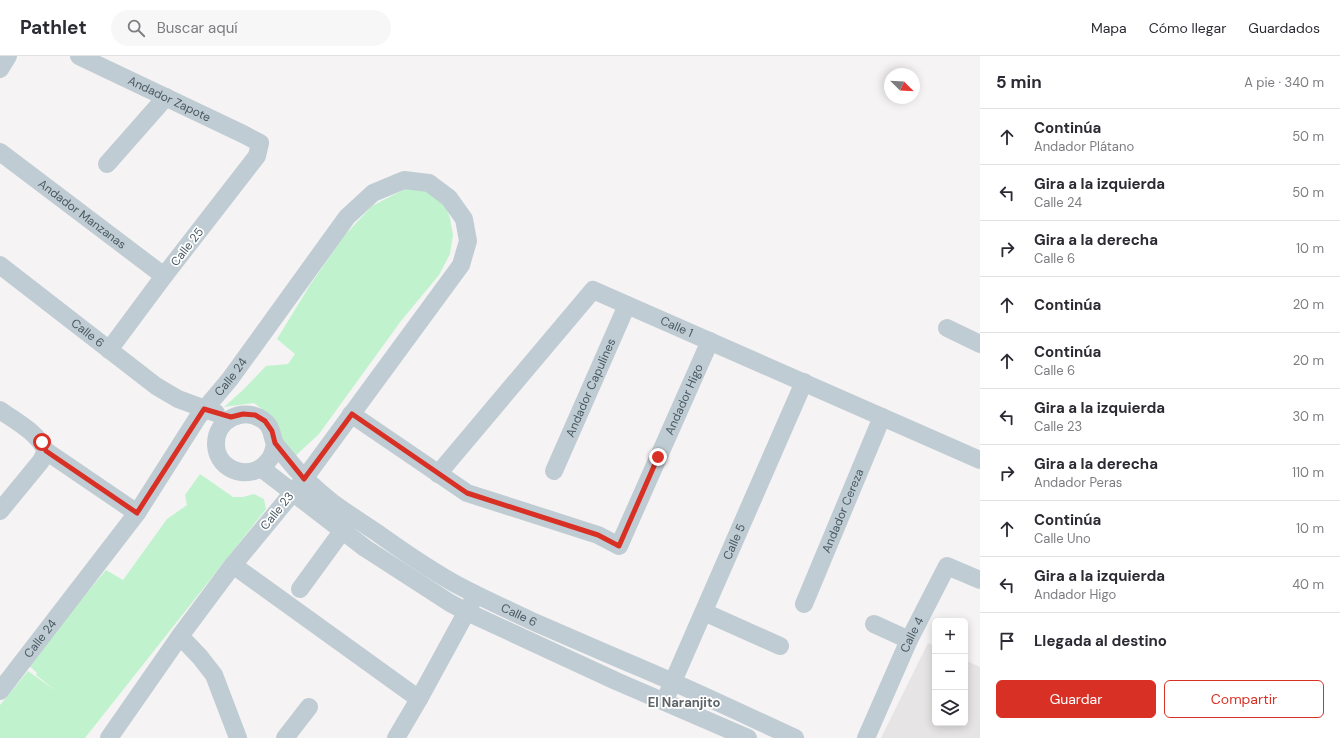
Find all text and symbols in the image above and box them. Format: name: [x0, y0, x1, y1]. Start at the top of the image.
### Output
search box: [111, 10, 391, 46]
text: Pathlet: [20, 15, 87, 40]
icon: search: [125, 17, 147, 39]
text: Buscar aquí: [157, 18, 238, 38]
text: Mapa: [1091, 19, 1127, 37]
text: Cómo llegar: [1149, 19, 1226, 37]
text: Guardados: [1248, 19, 1320, 37]
north arrow: [884, 68, 920, 104]
text: 5 min: [996, 71, 1042, 93]
street label: Andador Zapote: [125, 72, 214, 126]
text: A pie · 340 m: [1244, 74, 1324, 91]
text: Continúa: [1034, 118, 1101, 138]
icon: ahead: [996, 126, 1018, 148]
text: 50 m: [1292, 128, 1324, 145]
text: Andador Plátano: [1034, 138, 1134, 155]
text: Gira a la izquierda: [1034, 174, 1165, 194]
street label: Andador Manzanas: [35, 176, 129, 253]
icon: left: [996, 182, 1018, 204]
text: 50 m: [1292, 184, 1324, 201]
text: Calle 24: [1034, 194, 1082, 211]
street label: Calle 25: [167, 224, 207, 270]
text: Gira a la derecha: [1034, 230, 1158, 250]
icon: right: [996, 238, 1018, 260]
text: 10 m: [1296, 240, 1324, 257]
text: Calle 6: [1034, 250, 1075, 267]
icon: ahead: [996, 294, 1018, 316]
text: Continúa: [1034, 295, 1101, 315]
text: 20 m: [1293, 296, 1324, 313]
street label: Calle 1: [658, 313, 696, 341]
street label: Calle 6: [68, 315, 108, 351]
street label: Andador Capulines: [562, 336, 619, 439]
text: Continúa: [1034, 342, 1101, 362]
icon: ahead: [996, 350, 1018, 372]
text: 20 m: [1293, 352, 1324, 369]
street label: Calle 24: [211, 355, 251, 400]
street label: Andador Higo: [661, 361, 707, 437]
text: Calle 6: [1034, 362, 1075, 379]
text: Gira a la izquierda: [1034, 398, 1165, 418]
icon: left: [996, 406, 1018, 428]
text: 30 m: [1292, 408, 1324, 425]
text: Calle 23: [1034, 418, 1082, 435]
route start: [33, 433, 51, 451]
route end: [649, 448, 667, 466]
text: Gira a la derecha: [1034, 454, 1158, 474]
icon: right: [996, 462, 1018, 484]
text: 110 m: [1292, 464, 1324, 481]
street label: Andador Cereza: [818, 466, 868, 555]
text: Andador Peras: [1034, 474, 1122, 491]
street label: Calle 23: [257, 489, 297, 533]
text: Continúa: [1034, 510, 1101, 530]
icon: ahead: [996, 518, 1018, 540]
text: 10 m: [1296, 520, 1324, 537]
street label: Calle 5: [719, 521, 749, 562]
text: Calle Uno: [1034, 530, 1091, 547]
text: Gira a la izquierda: [1034, 566, 1165, 586]
icon: left: [996, 574, 1018, 596]
text: 40 m: [1292, 576, 1324, 593]
text: Andador Higo: [1034, 586, 1116, 603]
street label: Calle 6: [498, 600, 540, 630]
street label: Calle 4: [896, 614, 927, 655]
street label: Calle 24: [20, 616, 60, 661]
map controls: [932, 618, 968, 726]
button: +: [932, 618, 968, 654]
icon: arrive: [996, 630, 1018, 652]
text: Llegada al destino: [1034, 631, 1167, 651]
button: −: [932, 654, 968, 690]
button: Guardar: [996, 680, 1156, 718]
button: Compartir: [1164, 680, 1324, 718]
button: layers: [932, 690, 968, 726]
district label: El Naranjito: [648, 694, 720, 711]

